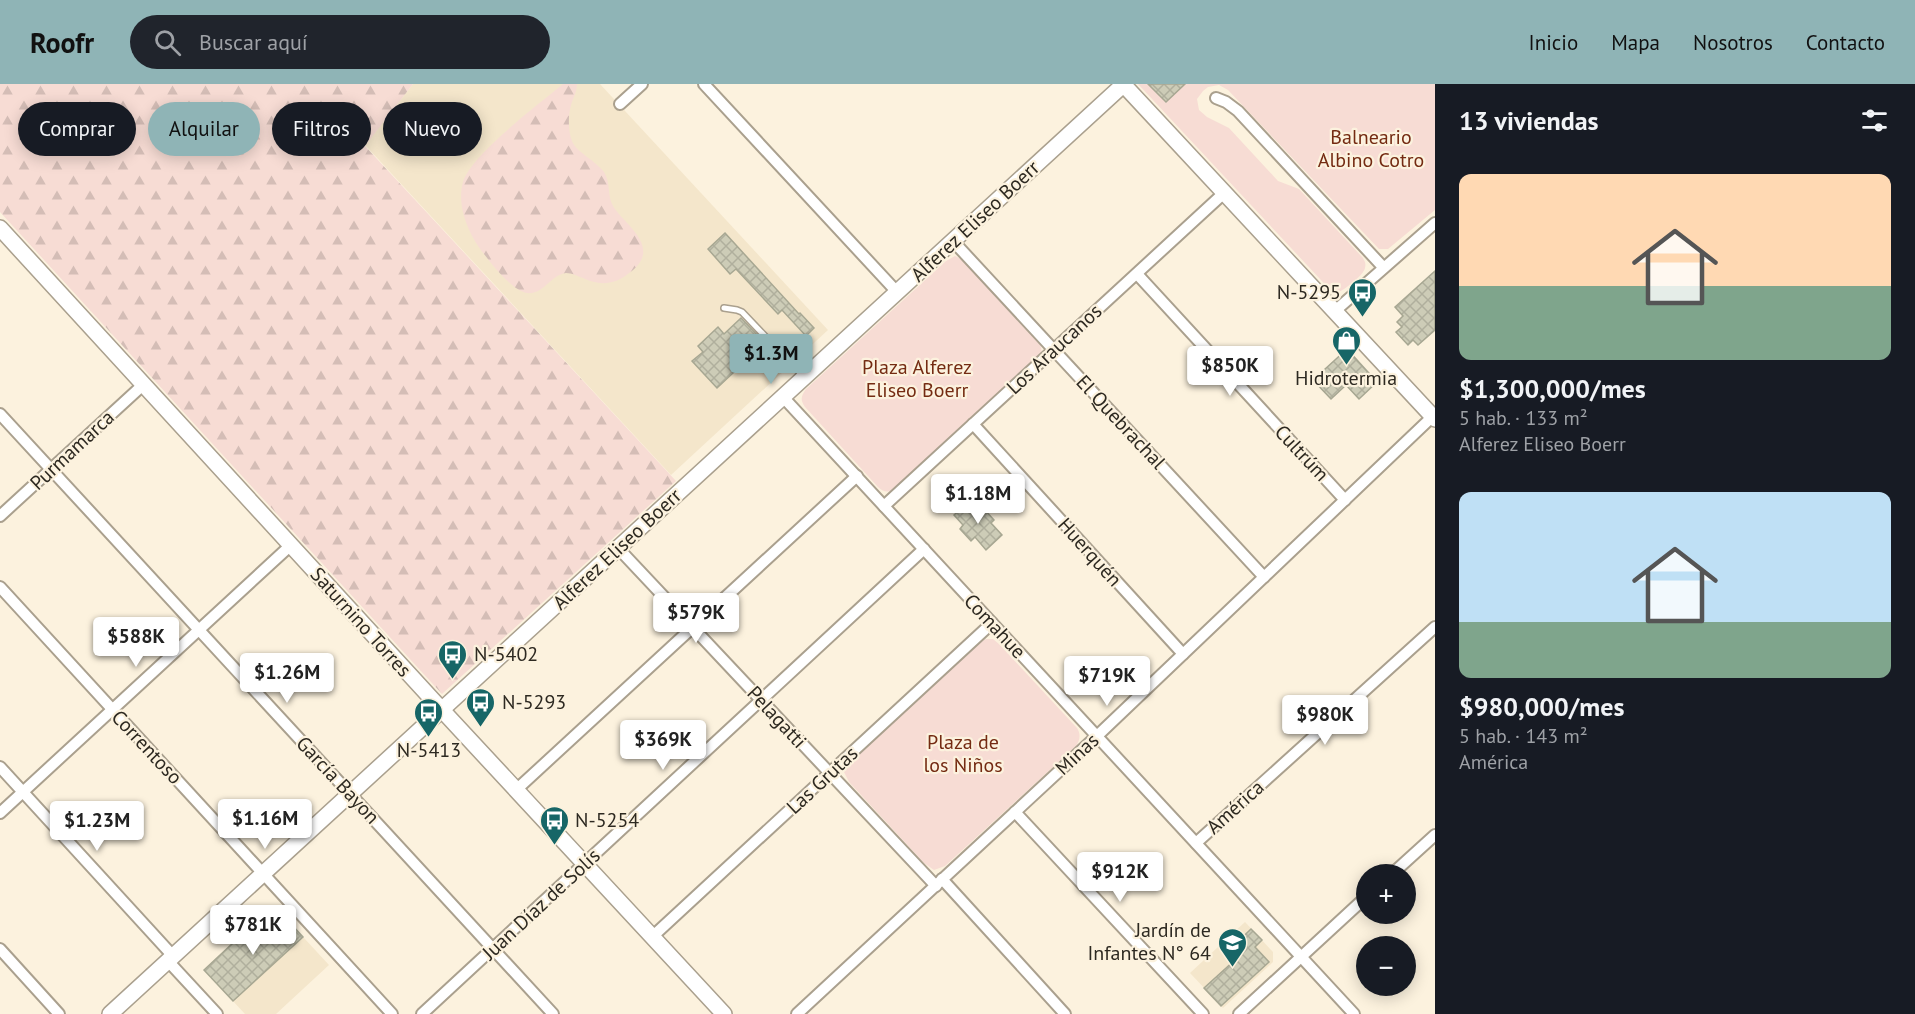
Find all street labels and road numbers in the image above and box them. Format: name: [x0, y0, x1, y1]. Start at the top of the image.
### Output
street label: Alferez Eliseo Boerr: [905, 154, 1045, 287]
street label: Los Araucanos: [1001, 298, 1107, 400]
street label: El Quebrachal: [1071, 369, 1171, 475]
street label: Purmamarca: [24, 404, 120, 496]
street label: Cultrúm: [1269, 419, 1335, 487]
street label: Alferez Eliseo Boerr: [547, 482, 687, 615]
street label: Huerquén: [1052, 512, 1128, 592]
street label: Saturnino Torres: [305, 562, 417, 682]
street label: Comahue: [958, 588, 1032, 664]
street label: Pelagatti: [742, 680, 812, 754]
street label: Correntoso: [106, 704, 188, 790]
street label: Minas: [1050, 727, 1104, 781]
street label: García Bayon: [291, 731, 385, 829]
street label: Las Grutas: [781, 740, 863, 820]
street label: América: [1201, 774, 1269, 840]
street label: Juan Díaz de Solís: [476, 843, 605, 966]

